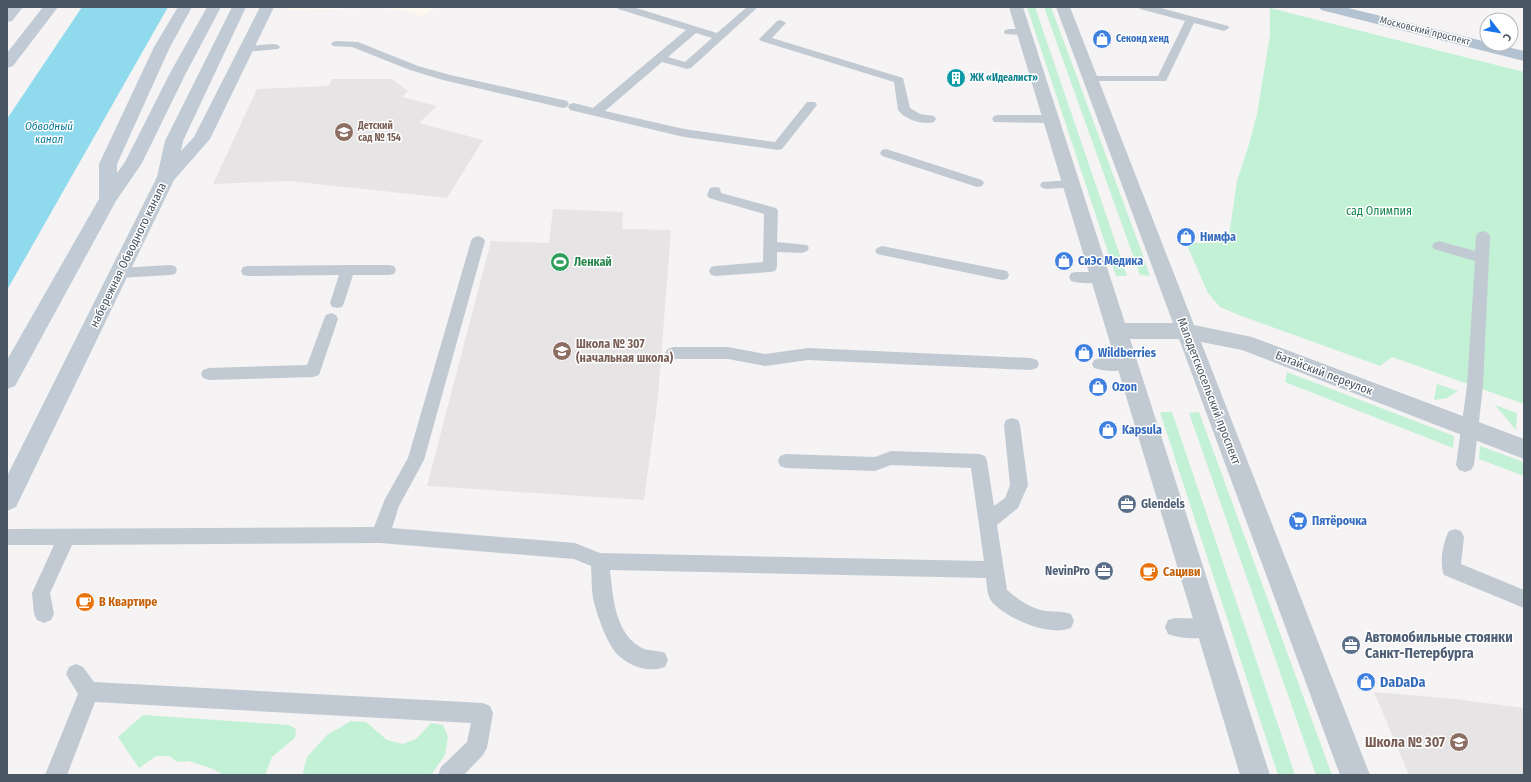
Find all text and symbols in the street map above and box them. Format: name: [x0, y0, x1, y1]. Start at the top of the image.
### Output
north arrow: [1479, 12, 1519, 52]
street label: Московский проспект: [1379, 14, 1472, 48]
shop icon: Секонд хенд: [1091, 28, 1113, 50]
text: С: [1500, 31, 1514, 43]
place label: Секонд хенд: [1116, 33, 1169, 45]
building icon: ЖК «Идеалист»: [945, 67, 967, 89]
place label: ЖК «Идеалист»: [969, 72, 1038, 84]
water label: Обводный канал: [25, 120, 73, 146]
place label: Детский сад № 154: [357, 120, 401, 144]
school or university icon: Детский сад № 154: [333, 121, 355, 143]
street label: набережная Обводного канала: [87, 180, 169, 330]
park label: сад Олимпия: [1346, 204, 1412, 218]
shop icon: Нимфа: [1175, 226, 1197, 248]
place label: Нимфа: [1200, 230, 1236, 244]
shop icon: СиЭс Медика: [1053, 250, 1075, 272]
sports icon: Ленкай: [549, 251, 571, 273]
place label: СиЭс Медика: [1078, 254, 1143, 268]
place label: Ленкай: [574, 255, 612, 269]
street label: Малодетскосельский проспект: [1175, 316, 1244, 466]
place label: Школа № 307 (начальная школа): [576, 337, 673, 365]
school or university icon: Школа № 307 (начальная школа): [551, 340, 573, 362]
shop icon: Wildberries: [1073, 342, 1095, 364]
place label: Wildberries: [1098, 346, 1157, 360]
street label: Батайский переулок: [1273, 348, 1375, 398]
shop icon: Ozon: [1087, 376, 1109, 398]
place label: Ozon: [1112, 380, 1137, 394]
shop icon: Kapsula: [1097, 419, 1119, 441]
place label: Kapsula: [1122, 423, 1162, 437]
office icon: Glendels: [1116, 493, 1138, 515]
place label: Glendels: [1141, 497, 1186, 511]
supermarket icon: Пятёрочка: [1287, 510, 1309, 532]
place label: Пятёрочка: [1312, 514, 1367, 528]
office icon: NevinPro: [1093, 560, 1115, 582]
cafe icon: Сациви: [1138, 561, 1160, 583]
place label: NevinPro: [1045, 564, 1091, 578]
place label: Сациви: [1163, 565, 1201, 579]
cafe icon: В Квартире: [74, 591, 96, 613]
place label: В Квартире: [99, 595, 157, 609]
place label: Автомобильные стоянки Санкт-Петербурга: [1364, 629, 1513, 662]
office icon: Автомобильные стоянки Санкт-Петербурга: [1340, 634, 1362, 656]
shop icon: DaDaDa: [1355, 671, 1377, 693]
place label: DaDaDa: [1380, 674, 1425, 691]
school or university icon: Школа № 307: [1448, 731, 1470, 753]
place label: Школа № 307: [1365, 734, 1445, 751]

